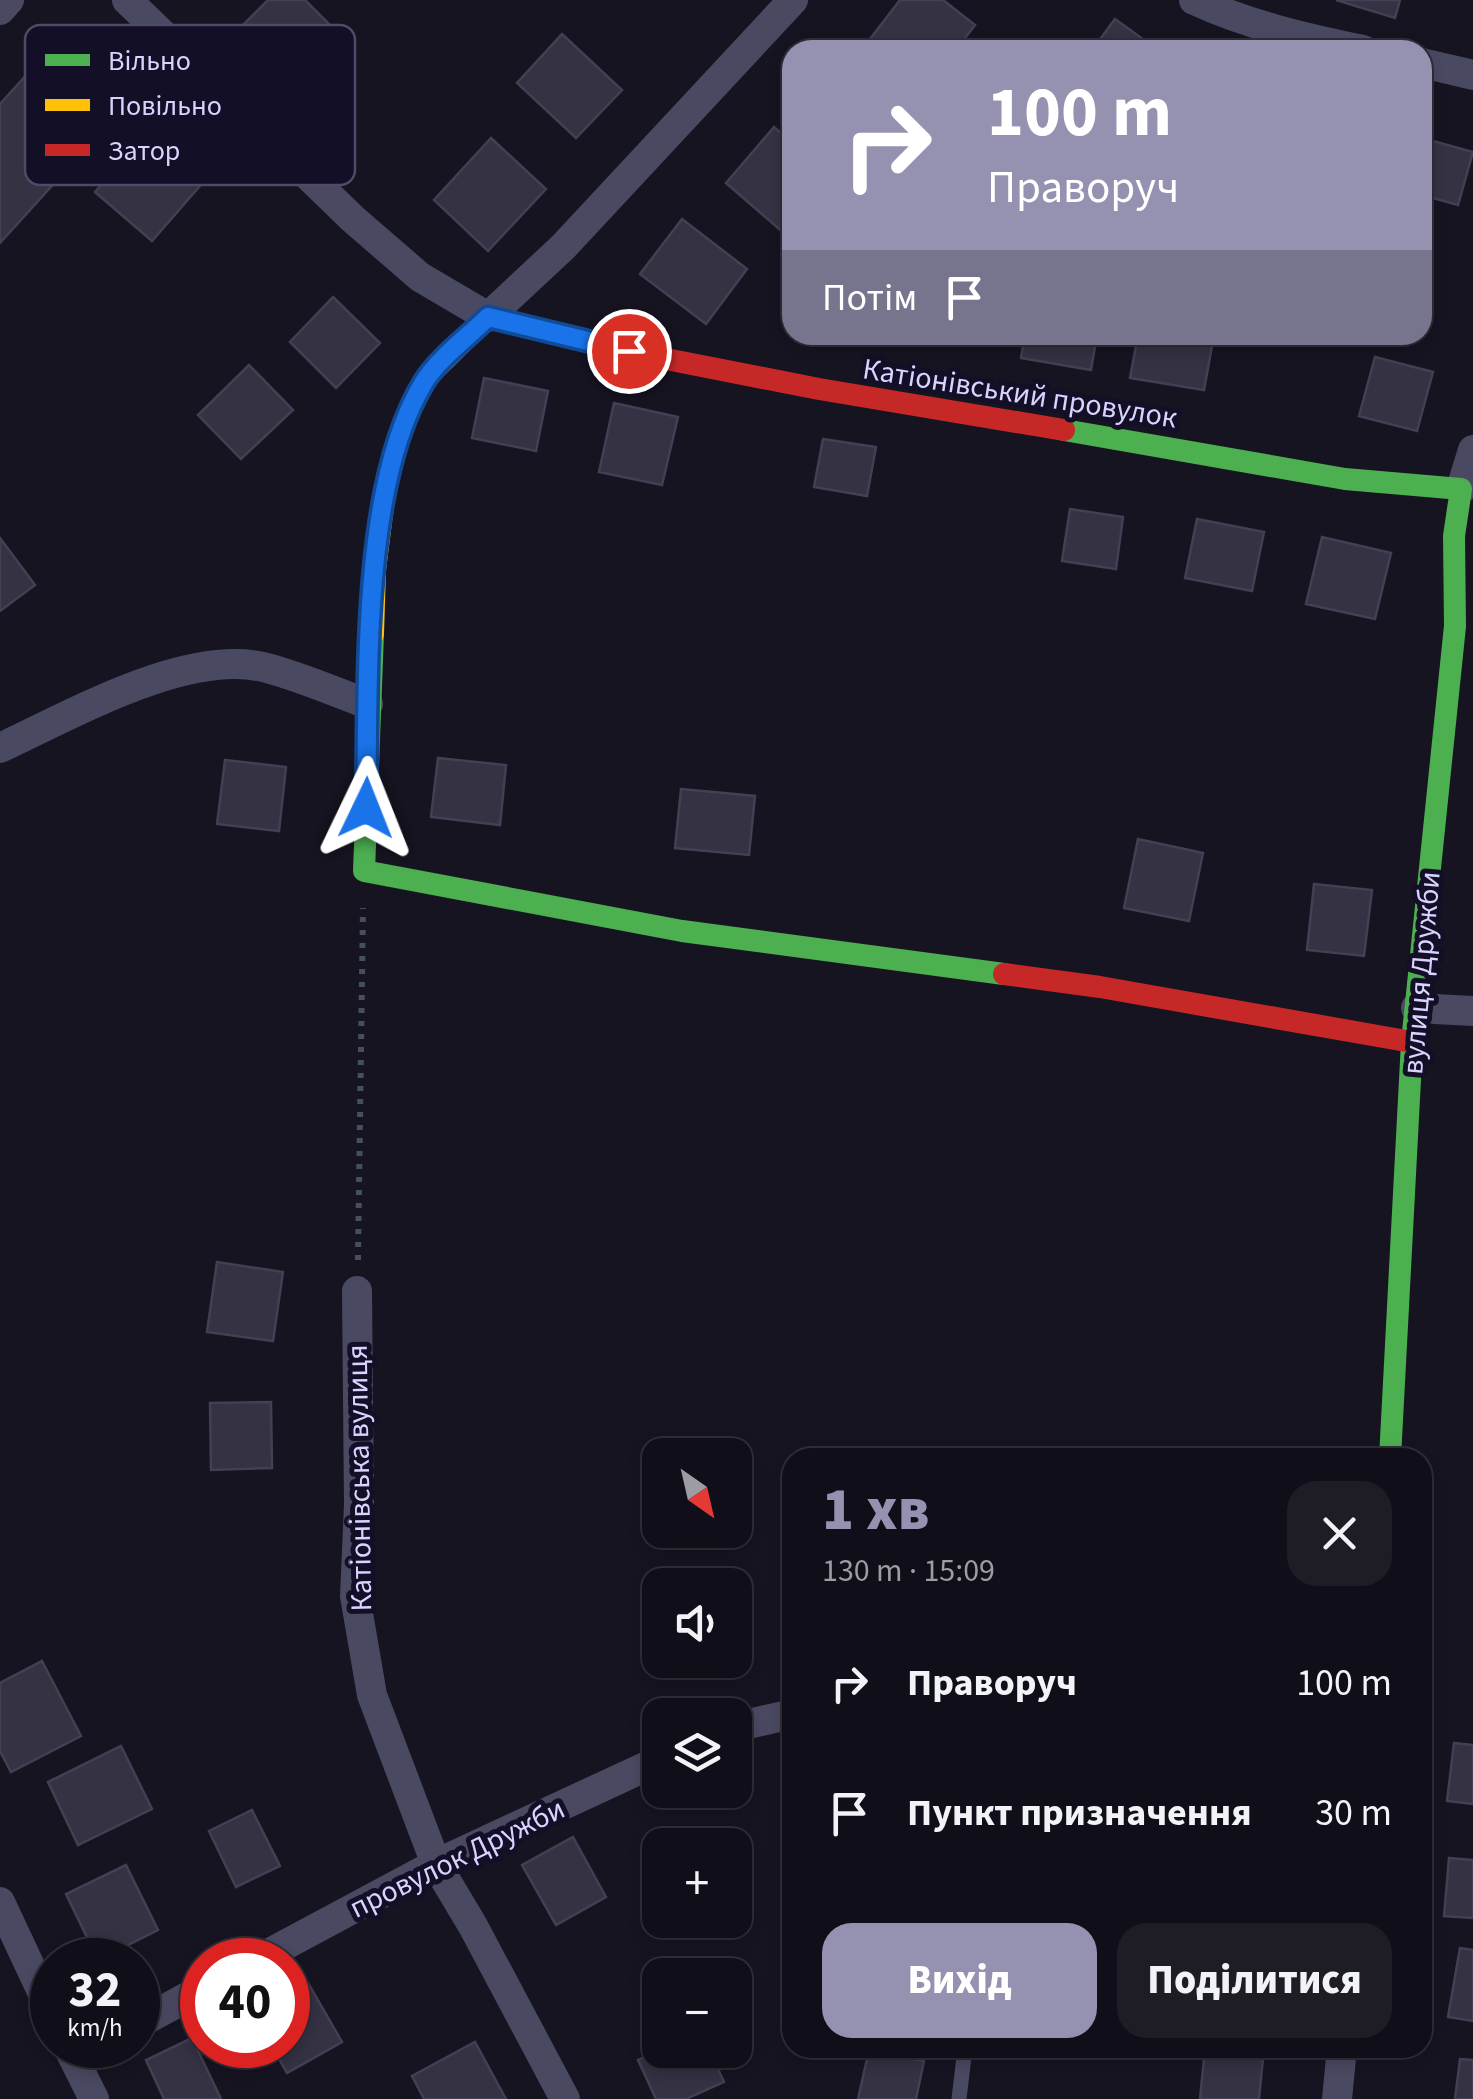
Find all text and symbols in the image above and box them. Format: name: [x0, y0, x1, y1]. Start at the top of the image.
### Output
legend: [25, 25, 355, 185]
text: Вільно: [108, 41, 191, 81]
text: 100 m: [987, 63, 1172, 163]
icon: right: [822, 80, 952, 210]
text: Повільно: [108, 86, 222, 126]
text: Затор: [108, 131, 180, 171]
text: Праворуч: [987, 156, 1179, 220]
icon: arrive: [937, 270, 992, 325]
text: Потім: [822, 271, 917, 325]
pin: [587, 309, 672, 394]
icon: arrive: [602, 324, 657, 379]
street label: Катіонівський провулок: [860, 347, 1180, 440]
position arrow: [314, 756, 418, 860]
street label: вулиця Дружби: [1391, 870, 1452, 1076]
street label: Катіонівська вулиця: [336, 1344, 383, 1612]
north arrow: [642, 1438, 752, 1548]
map controls: [642, 1438, 752, 2068]
text: 1 хв: [822, 1468, 930, 1553]
button: close: [1287, 1481, 1392, 1586]
text: 130 m · 15:09: [822, 1548, 995, 1594]
button: sound: [642, 1568, 752, 1678]
icon: right: [822, 1656, 877, 1711]
text: Праворуч: [907, 1656, 1077, 1710]
text: 100 m: [1296, 1656, 1392, 1710]
button: layers: [642, 1698, 752, 1808]
icon: arrive: [822, 1786, 877, 1841]
text: Пункт призначення: [907, 1786, 1252, 1840]
text: 30 m: [1315, 1786, 1392, 1840]
street label: провулок Дружби: [342, 1788, 572, 1929]
button: +: [642, 1828, 752, 1938]
button: Вихід: [822, 1923, 1097, 2038]
button: Поділитися: [1117, 1923, 1392, 2038]
speed limit sign: 40: [180, 1938, 310, 2068]
text: 32: [69, 1955, 121, 2026]
button: −: [642, 1958, 752, 2068]
text: km/h: [67, 2010, 123, 2046]

